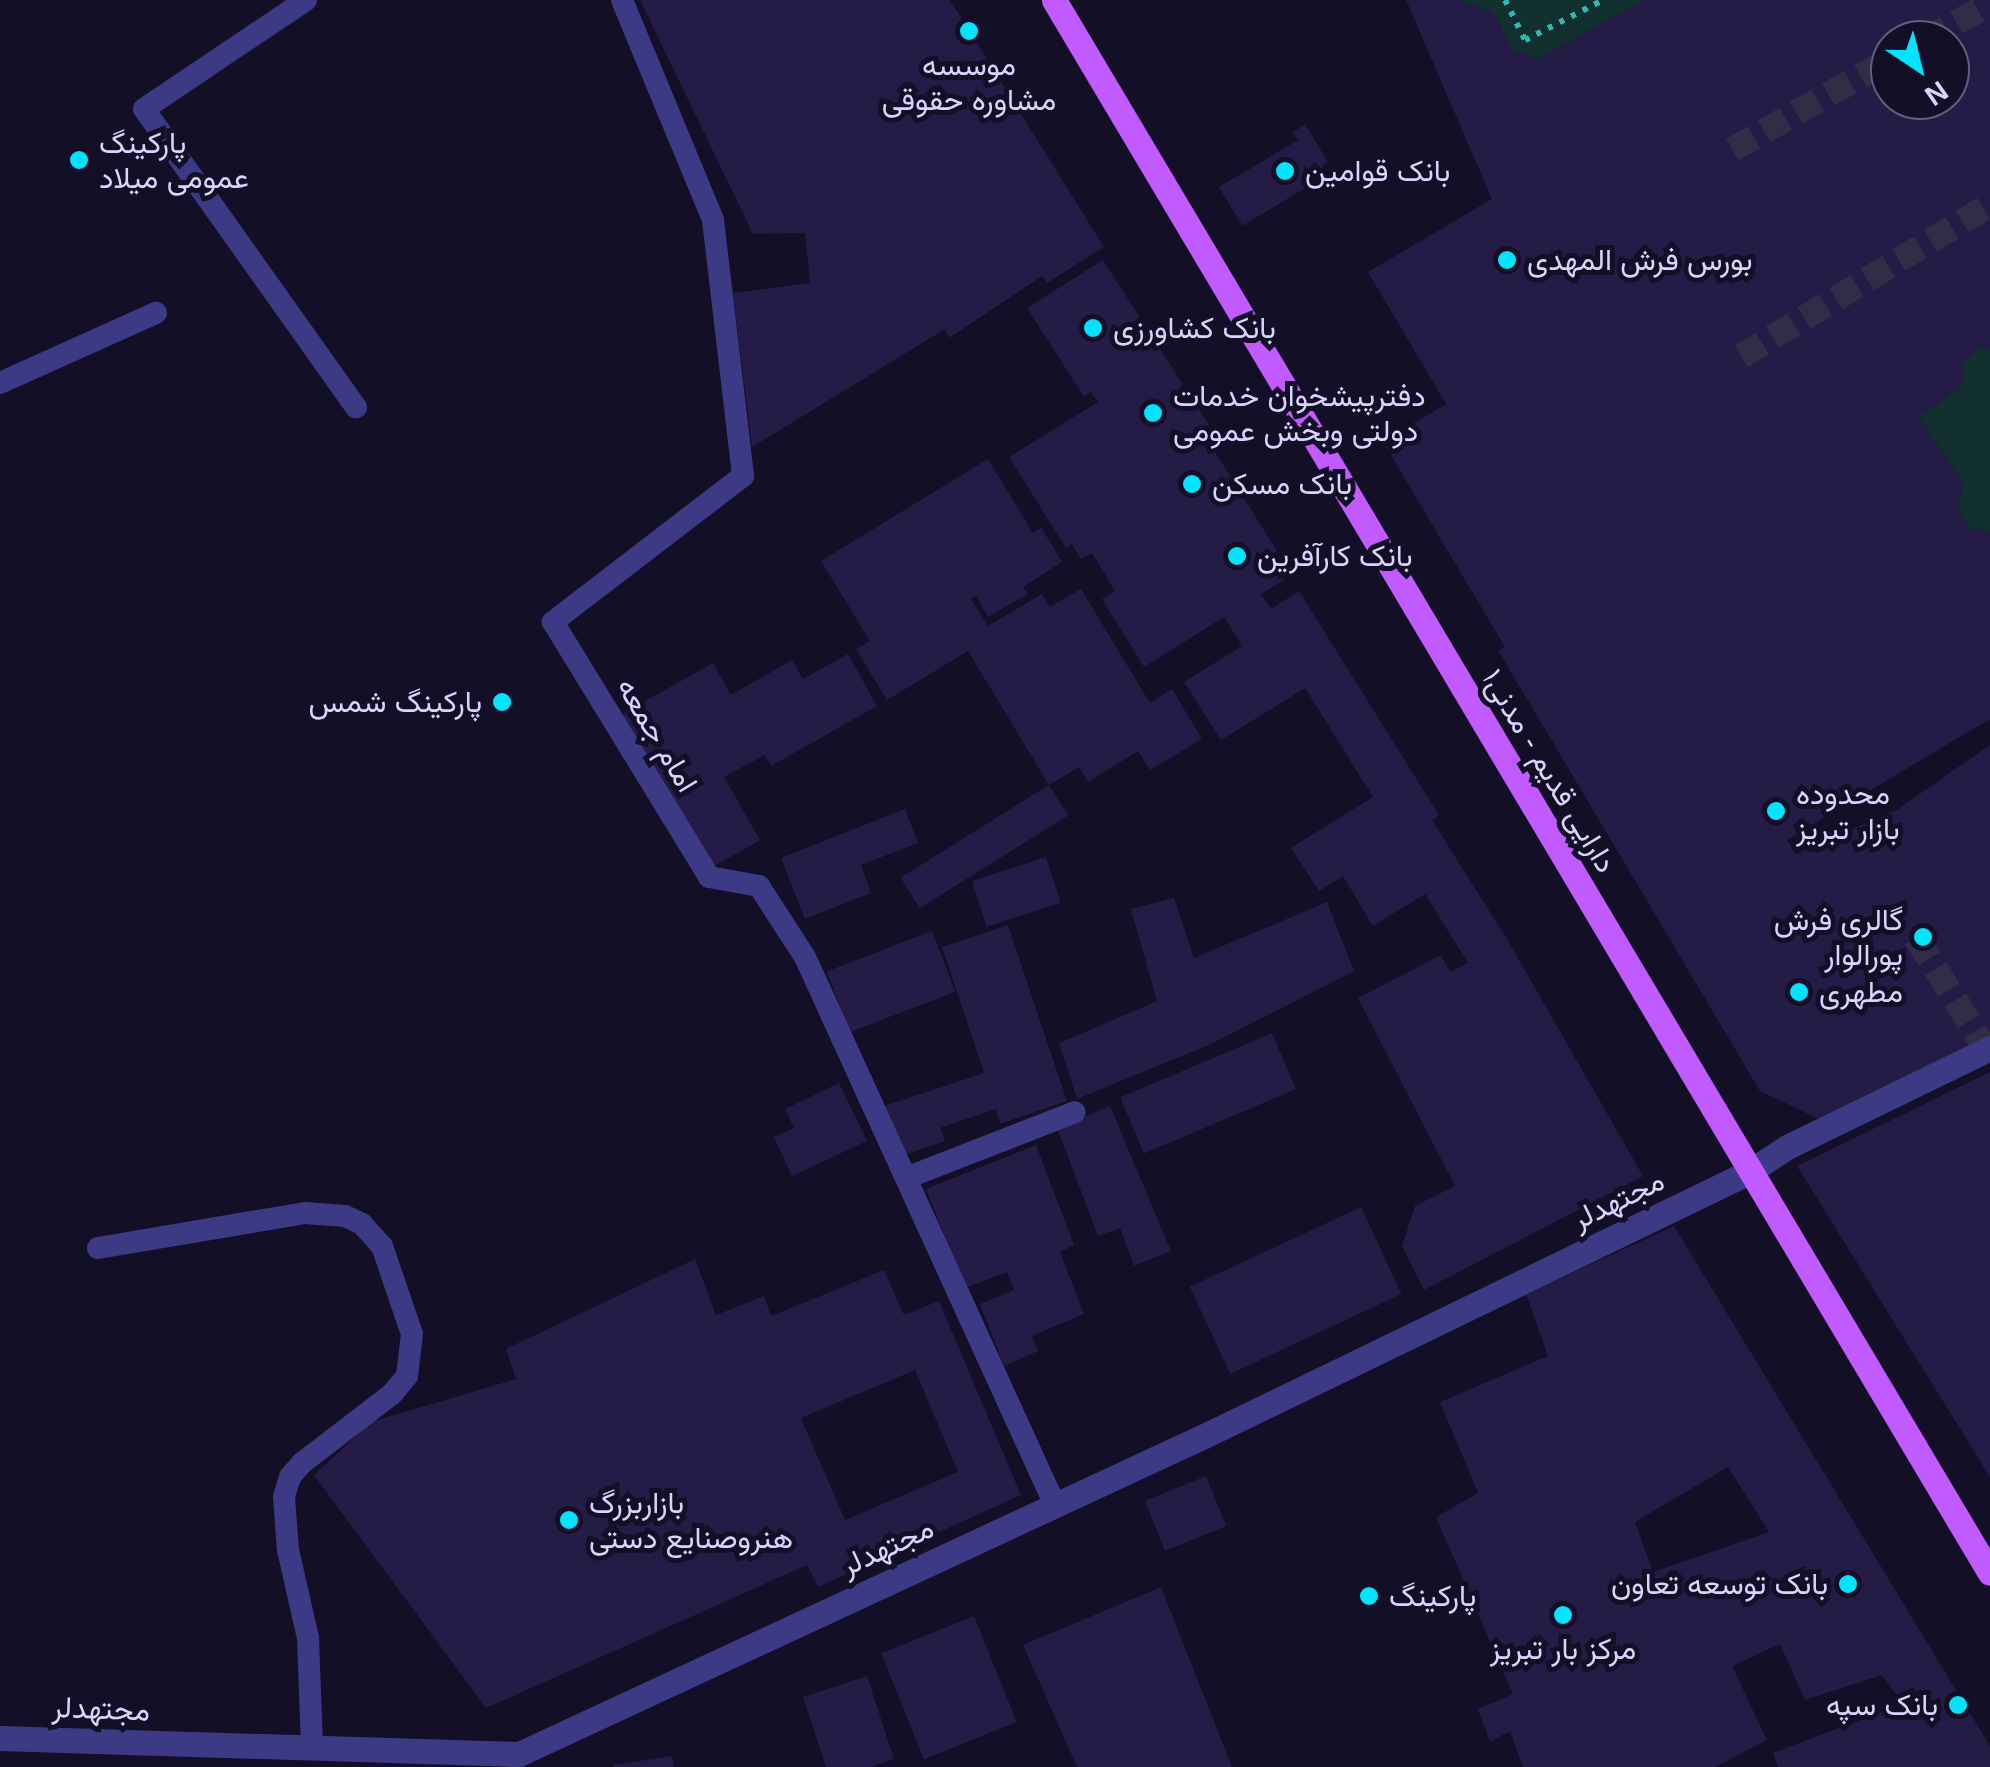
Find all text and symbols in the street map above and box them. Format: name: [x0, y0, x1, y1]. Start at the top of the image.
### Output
marker: موسسه مشاوره حقوقی: [958, 20, 980, 42]
north arrow: [1870, 20, 1970, 120]
place label: موسسه مشاوره حقوقی: [882, 47, 1056, 118]
text: N: [1919, 75, 1954, 112]
place label: پارکینگ عمومی میلاد: [99, 125, 249, 196]
marker: پارکینگ عمومی میلاد: [68, 149, 90, 171]
place label: بانک قوامین: [1305, 153, 1450, 189]
marker: بانک قوامین: [1274, 160, 1296, 182]
place label: بورس فرش المهدی: [1527, 242, 1752, 278]
marker: بورس فرش المهدی: [1496, 249, 1518, 271]
place label: بانک کشاورزی: [1113, 310, 1276, 346]
marker: بانک کشاورزی: [1082, 317, 1104, 339]
place label: دفترپیشخوان خدمات دولتی وبخش عمومی: [1173, 378, 1426, 448]
marker: دفترپیشخوان خدمات دولتی وبخش عمومی: [1142, 402, 1164, 424]
place label: بانک مسکن: [1212, 466, 1352, 502]
marker: بانک مسکن: [1181, 473, 1203, 495]
place label: بانک کارآفرین: [1257, 538, 1412, 574]
marker: بانک کارآفرین: [1226, 545, 1248, 567]
street label: دارایی قدیم - مدنی۱: [1474, 663, 1624, 879]
street label: امام جمعه: [609, 671, 705, 799]
place label: پارکینگ شمس: [308, 684, 482, 720]
marker: پارکینگ شمس: [491, 691, 513, 713]
place label: محدوده بازار تبریز: [1796, 776, 1900, 846]
marker: محدوده بازار تبریز: [1765, 800, 1787, 822]
place label: گالری فرش پورالوار: [1774, 902, 1903, 972]
marker: گالری فرش پورالوار: [1912, 926, 1934, 948]
place label: مطهری: [1819, 974, 1903, 1010]
marker: مطهری: [1788, 981, 1810, 1003]
street label: مجتهدلر: [1566, 1162, 1670, 1238]
place label: بازاربزرگ هنروصنایع دستی: [589, 1485, 793, 1556]
marker: بازاربزرگ هنروصنایع دستی: [558, 1509, 580, 1531]
street label: مجتهدلر: [835, 1510, 939, 1584]
place label: بانک توسعه تعاون: [1611, 1566, 1828, 1602]
marker: بانک توسعه تعاون: [1837, 1573, 1859, 1595]
place label: پارکینگ: [1389, 1578, 1476, 1614]
marker: پارکینگ: [1358, 1585, 1380, 1607]
marker: مرکز بار تبریز: [1552, 1604, 1574, 1626]
place label: مرکز بار تبریز: [1490, 1631, 1636, 1667]
place label: بانک سپه: [1826, 1687, 1938, 1723]
street label: مجتهدلر: [51, 1689, 151, 1729]
marker: بانک سپه: [1947, 1694, 1969, 1716]

